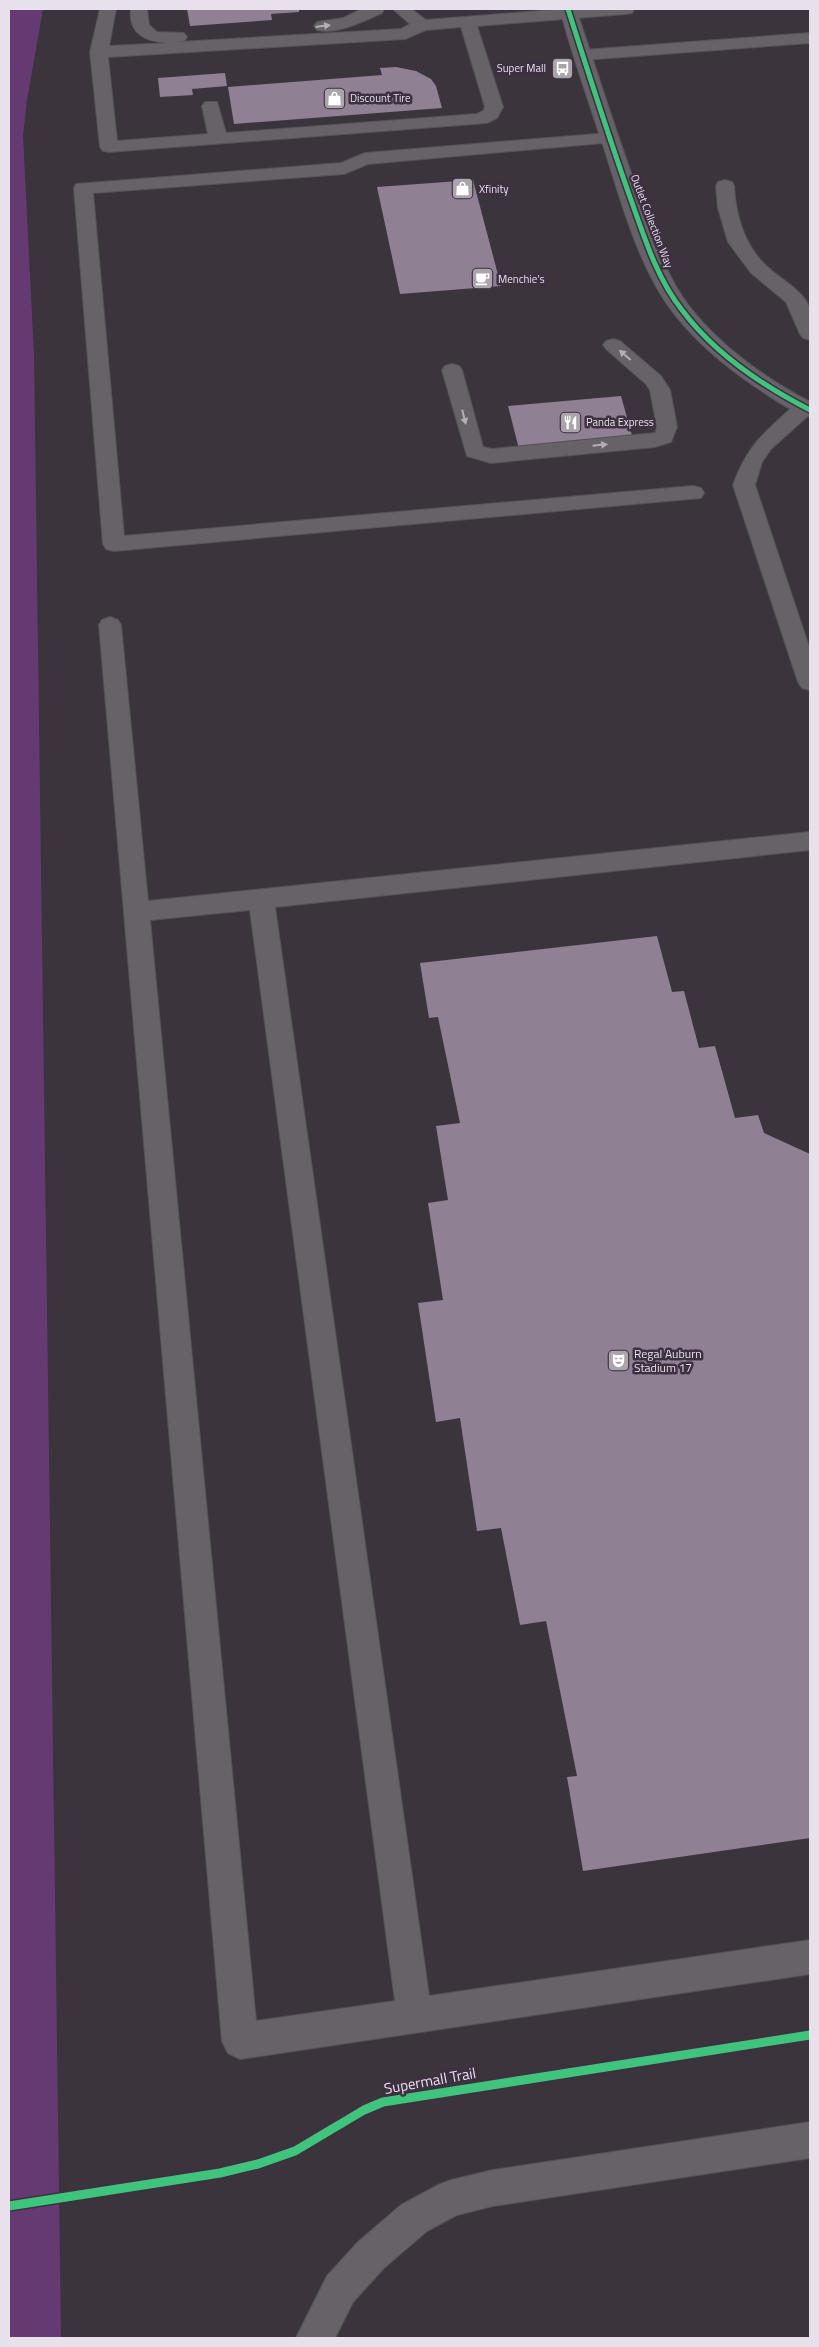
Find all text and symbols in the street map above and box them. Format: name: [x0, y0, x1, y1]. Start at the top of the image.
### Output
one-way arrow: [315, 22, 331, 30]
bus stop icon: Super Mall: [550, 56, 574, 80]
place label: Super Mall: [497, 60, 546, 76]
shop icon: Discount Tire: [322, 86, 346, 110]
place label: Discount Tire: [350, 90, 411, 106]
street label: Outlet Collection Way: [627, 172, 677, 271]
shop icon: Xfinity: [451, 177, 475, 201]
place label: Xfinity: [479, 181, 509, 197]
cafe icon: Menchie's: [470, 267, 494, 291]
place label: Menchie's: [498, 271, 545, 287]
one-way arrow: [619, 350, 631, 361]
one-way arrow: [460, 410, 468, 425]
restaurant icon: Panda Express: [558, 410, 582, 434]
place label: Panda Express: [586, 414, 654, 430]
one-way arrow: [592, 441, 608, 449]
place label: Regal Auburn Stadium 17: [634, 1344, 702, 1377]
theatre icon: Regal Auburn Stadium 17: [606, 1349, 630, 1373]
street label: Supermall Trail: [382, 2061, 478, 2100]

